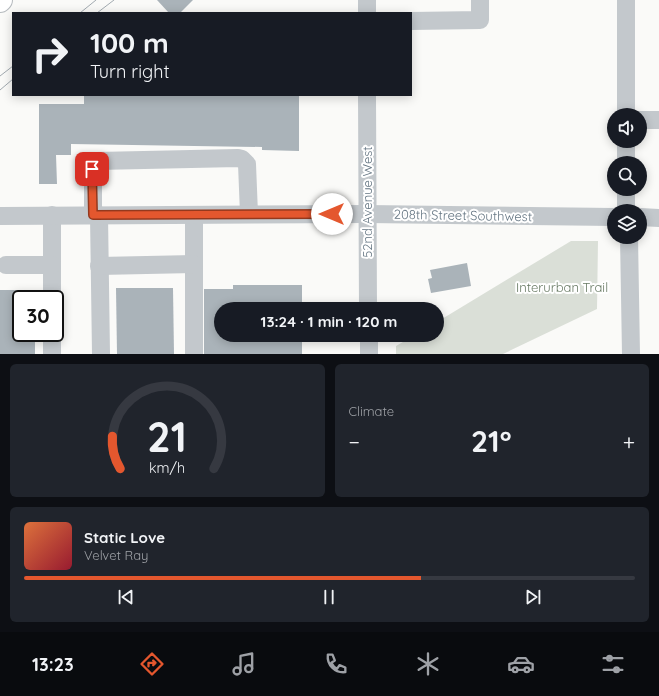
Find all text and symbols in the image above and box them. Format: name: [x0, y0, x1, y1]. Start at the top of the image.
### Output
text: 100 m: [90, 25, 169, 60]
icon: right: [24, 28, 76, 80]
text: Turn right: [90, 60, 170, 83]
map controls: [607, 108, 647, 244]
button: sound: [607, 108, 647, 148]
street label: 52nd Avenue West: [359, 146, 375, 258]
pin: [75, 152, 109, 186]
button: search: [607, 156, 647, 196]
icon: arrive: [81, 158, 103, 180]
position arrow: [311, 193, 353, 235]
button: layers: [607, 204, 647, 244]
street label: 208th Street Southwest: [394, 206, 532, 224]
park label: Interurban Trail: [516, 279, 608, 295]
speed limit sign: 30: [12, 290, 64, 342]
text: 13:24 · 1 min · 120 m: [261, 312, 397, 331]
text: Climate: [349, 403, 394, 419]
text: 21: [147, 409, 187, 461]
text: 21°: [471, 422, 512, 460]
text: −: [349, 428, 360, 456]
text: +: [623, 428, 635, 456]
text: km/h: [149, 458, 185, 476]
text: Static Love: [84, 528, 165, 547]
text: Velvet Ray: [84, 547, 149, 563]
icon: previous: [115, 586, 137, 608]
icon: pause: [318, 586, 340, 608]
icon: next: [522, 586, 544, 608]
icon: directions: [138, 650, 166, 678]
icon: music: [230, 650, 258, 678]
icon: phone: [322, 650, 350, 678]
icon: climate: [414, 650, 442, 678]
icon: car: [507, 650, 535, 678]
icon: filters: [599, 650, 627, 678]
text: 13:23: [32, 653, 74, 676]

